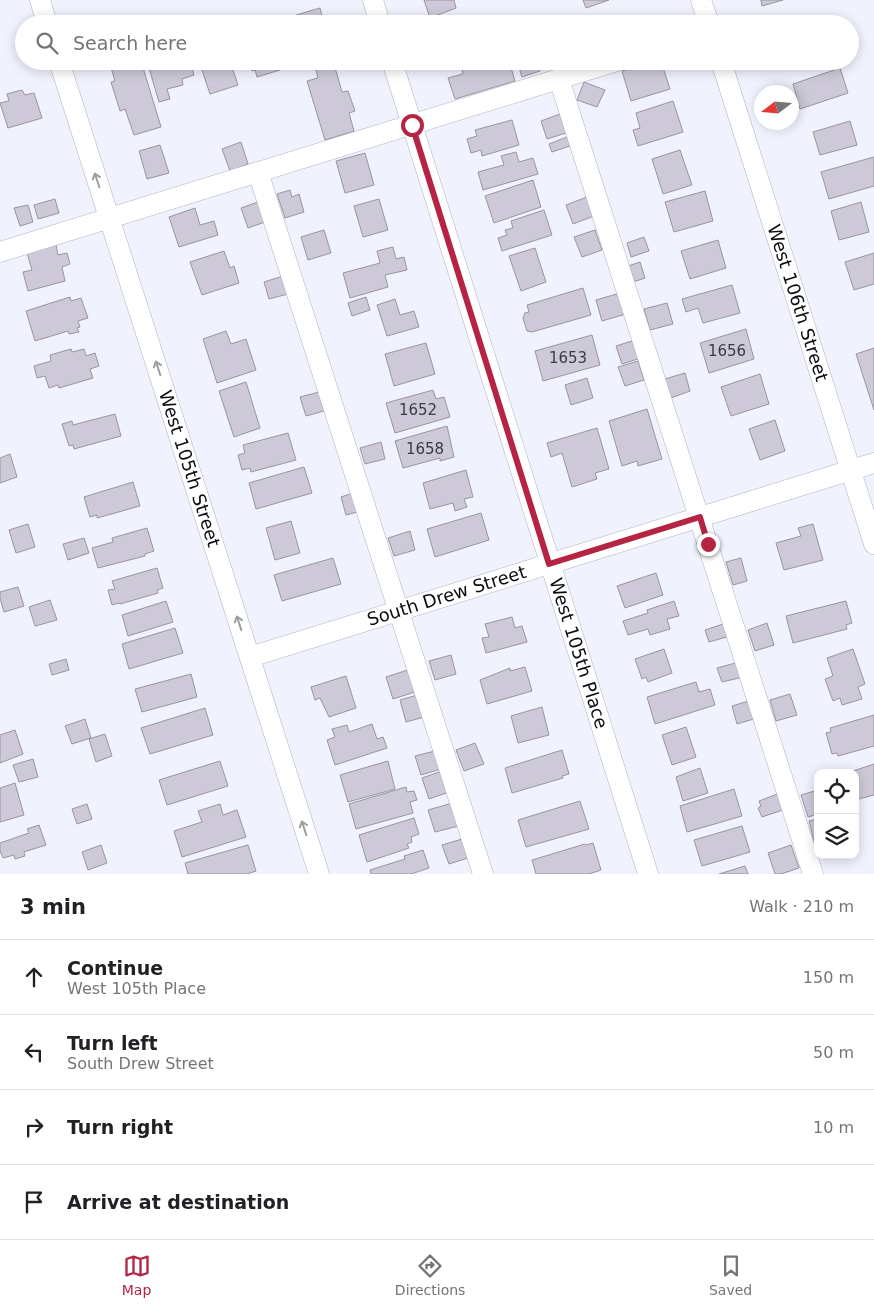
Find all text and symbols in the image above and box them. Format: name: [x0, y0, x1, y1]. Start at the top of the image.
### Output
search box: [15, 15, 859, 70]
icon: search: [33, 29, 61, 57]
text: Search here: [73, 32, 187, 54]
north arrow: [754, 85, 799, 130]
route start: [401, 114, 424, 137]
one-way arrow: [92, 172, 102, 188]
street label: West 106th Street: [764, 222, 833, 384]
house number: 1656: [708, 342, 746, 360]
house number: 1653: [549, 349, 587, 367]
one-way arrow: [152, 360, 162, 376]
street label: West 105th Street: [155, 388, 225, 549]
house number: 1652: [399, 401, 437, 419]
house number: 1658: [406, 440, 444, 458]
route end: [697, 533, 720, 556]
street label: South Drew Street: [365, 561, 529, 630]
street label: West 105th Place: [545, 575, 613, 731]
one-way arrow: [234, 615, 243, 631]
map controls: [814, 769, 859, 859]
button: locate: [814, 769, 859, 814]
button: layers: [814, 814, 859, 859]
one-way arrow: [299, 820, 308, 836]
text: 3 min: [20, 895, 86, 919]
text: Walk · 210 m: [749, 897, 854, 916]
text: Continue: [67, 957, 163, 979]
icon: ahead: [20, 963, 48, 991]
text: 150 m: [803, 968, 854, 987]
text: West 105th Place: [67, 979, 206, 998]
text: Turn left: [67, 1032, 158, 1054]
icon: left: [20, 1038, 48, 1066]
text: 50 m: [813, 1043, 854, 1062]
text: South Drew Street: [67, 1054, 214, 1073]
icon: right: [20, 1113, 48, 1141]
text: Turn right: [67, 1116, 173, 1138]
text: 10 m: [813, 1118, 854, 1137]
icon: arrive: [20, 1188, 48, 1216]
text: Arrive at destination: [67, 1191, 289, 1213]
tab: Map: [122, 1252, 151, 1298]
tab: Directions: [395, 1252, 465, 1298]
tab: Saved: [709, 1252, 752, 1298]

